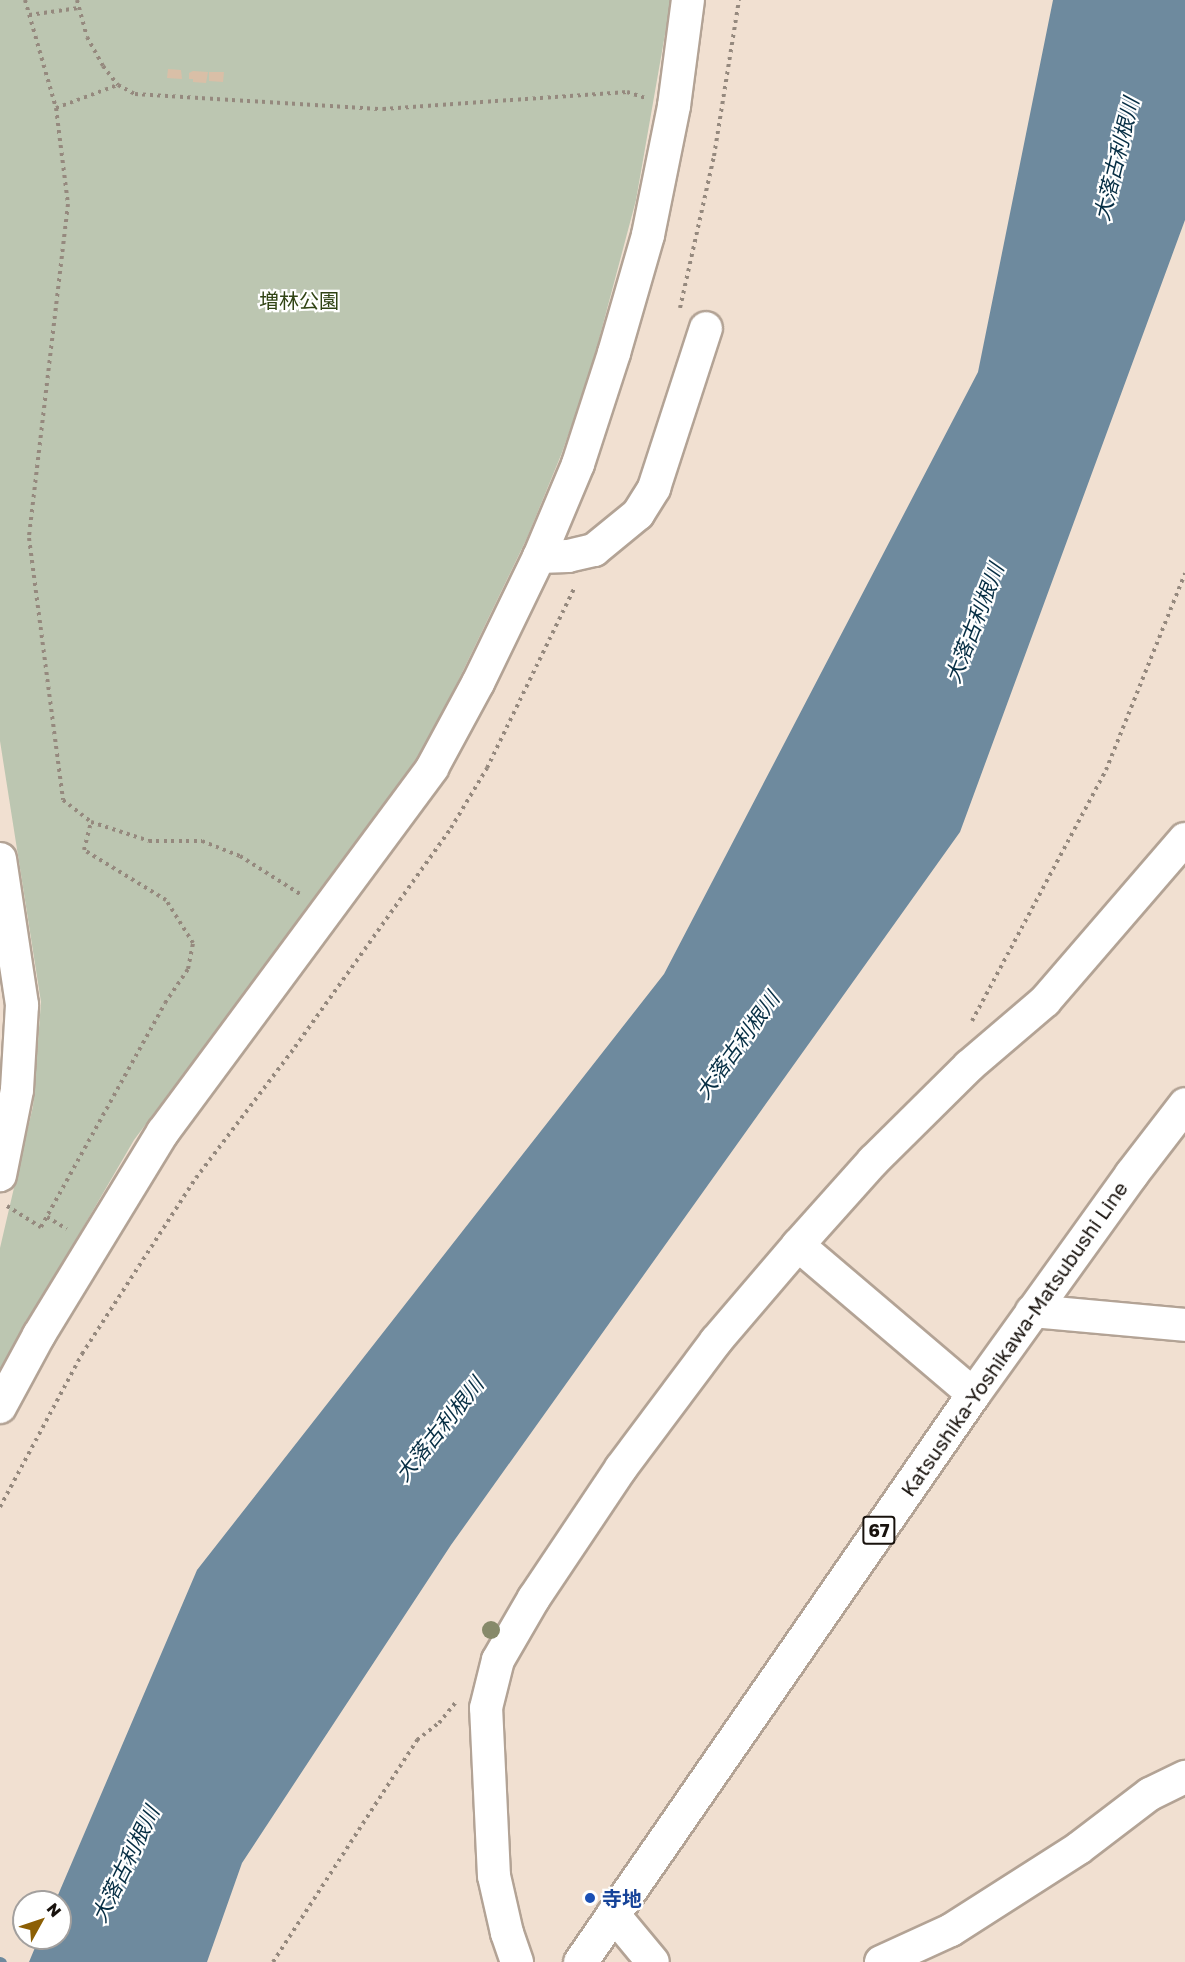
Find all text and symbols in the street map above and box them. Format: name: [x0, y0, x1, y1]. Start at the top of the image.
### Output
water label: 大落古利根川: [1089, 95, 1143, 223]
park label: 増林公園: [259, 288, 339, 312]
water label: 大落古利根川: [940, 560, 1008, 686]
water label: 大落古利根川: [690, 987, 784, 1103]
street label: Katsushika-Yoshikawa-Matsubushi Line: [896, 1177, 1132, 1501]
water label: 大落古利根川: [390, 1372, 488, 1486]
road number: 67: [861, 1515, 897, 1545]
water label: 大落古利根川: [86, 1802, 164, 1926]
place label: 寺地: [602, 1886, 642, 1910]
north arrow: [12, 1890, 72, 1950]
marker: 寺地: [583, 1891, 597, 1905]
text: N: [43, 1899, 66, 1921]

